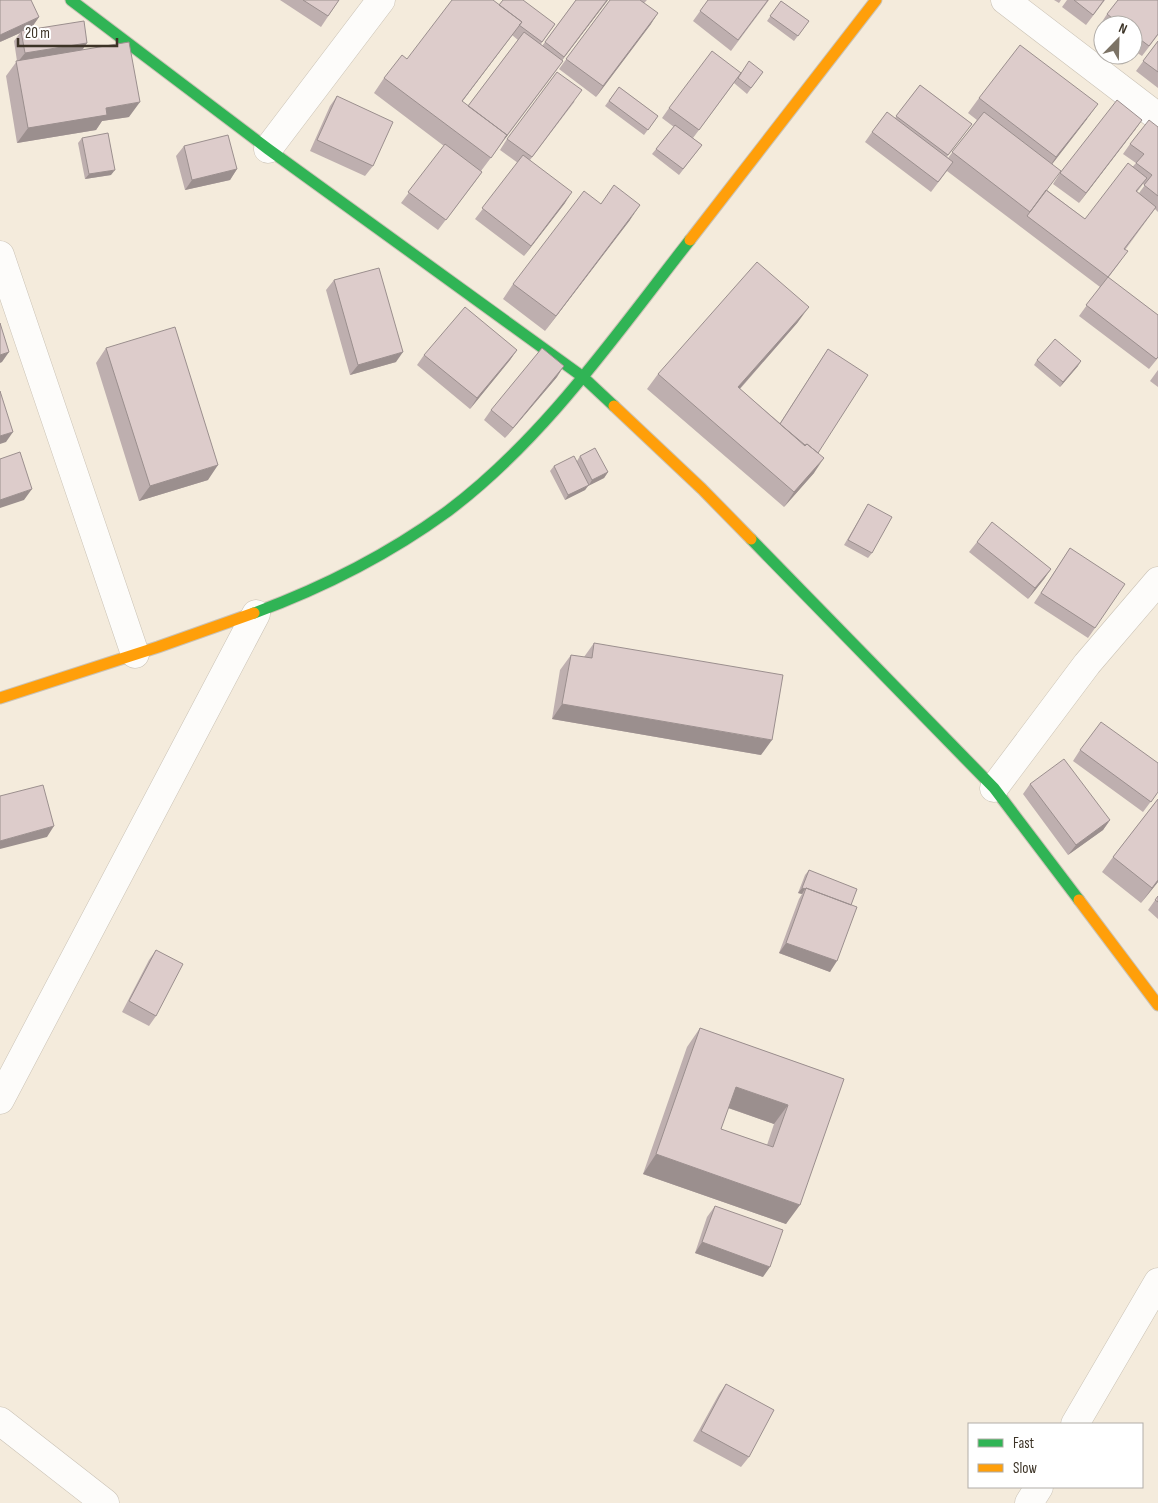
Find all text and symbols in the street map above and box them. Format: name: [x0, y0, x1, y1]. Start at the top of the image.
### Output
scale bar: [18, 15, 116, 47]
north arrow: [1093, 15, 1143, 65]
text: N: [1116, 19, 1130, 38]
text: 20 m: [25, 24, 50, 43]
legend: [968, 1423, 1143, 1488]
text: Fast: [1013, 1434, 1035, 1453]
text: Slow: [1013, 1459, 1037, 1478]

